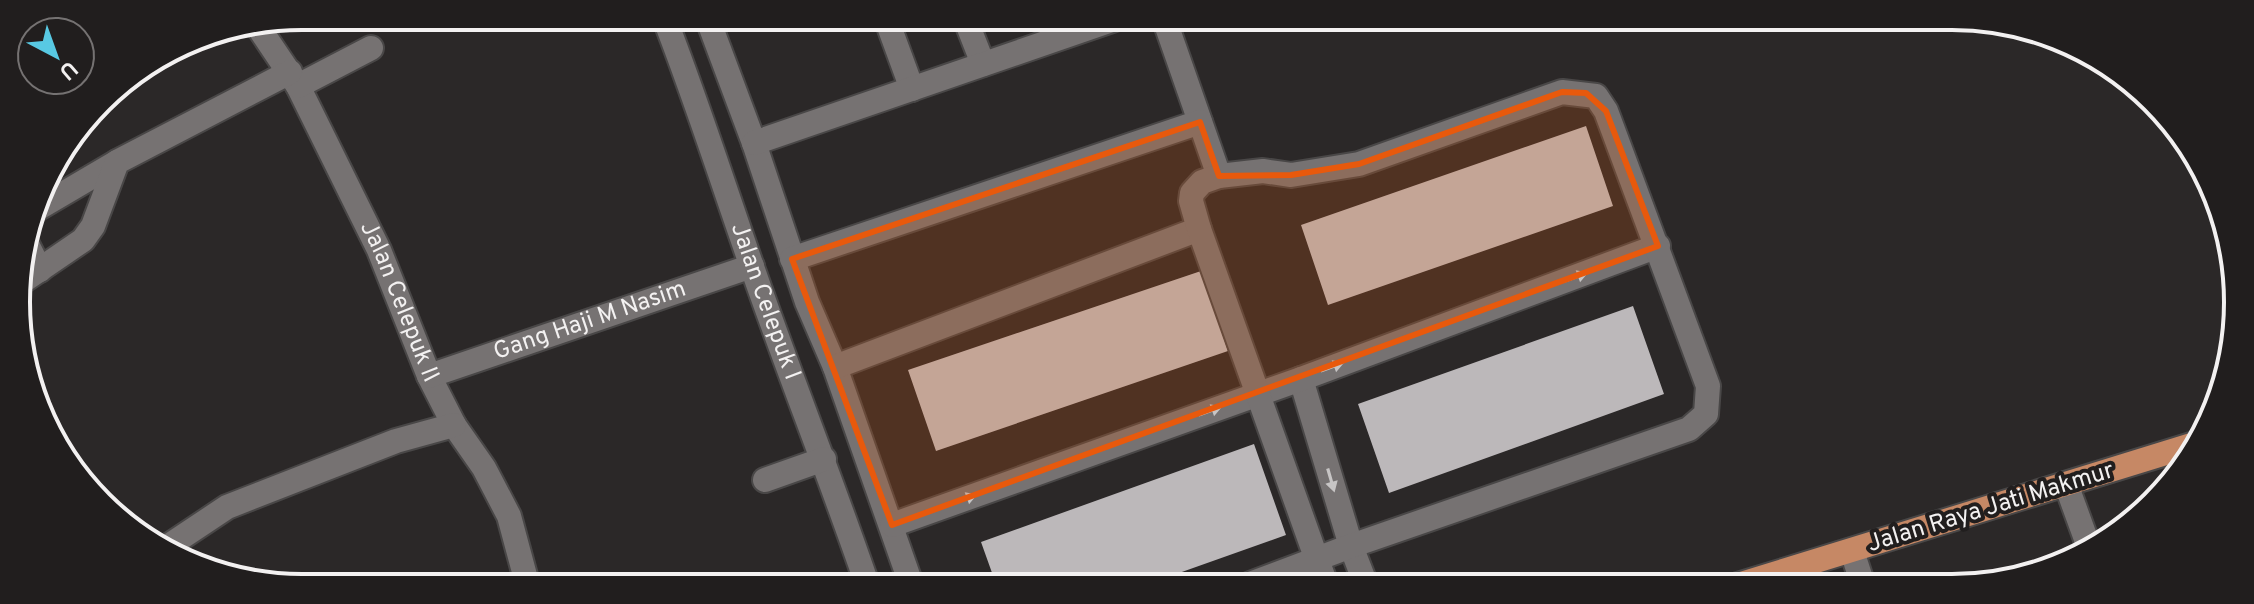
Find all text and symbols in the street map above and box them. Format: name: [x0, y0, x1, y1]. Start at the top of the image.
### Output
north arrow: [16, 16, 96, 96]
text: U: [53, 54, 82, 85]
street label: Jalan Celepuk II: [352, 216, 445, 388]
street label: Jalan Celepuk I: [723, 219, 807, 384]
one-way arrow: [1564, 270, 1588, 283]
street label: Gang Haji M Nasim: [490, 275, 690, 368]
one-way arrow: [1320, 360, 1344, 373]
one-way arrow: [1198, 404, 1222, 417]
street label: Jalan Raya Jati Makmur: [1864, 456, 2118, 560]
one-way arrow: [1325, 469, 1338, 493]
one-way arrow: [953, 492, 977, 505]

